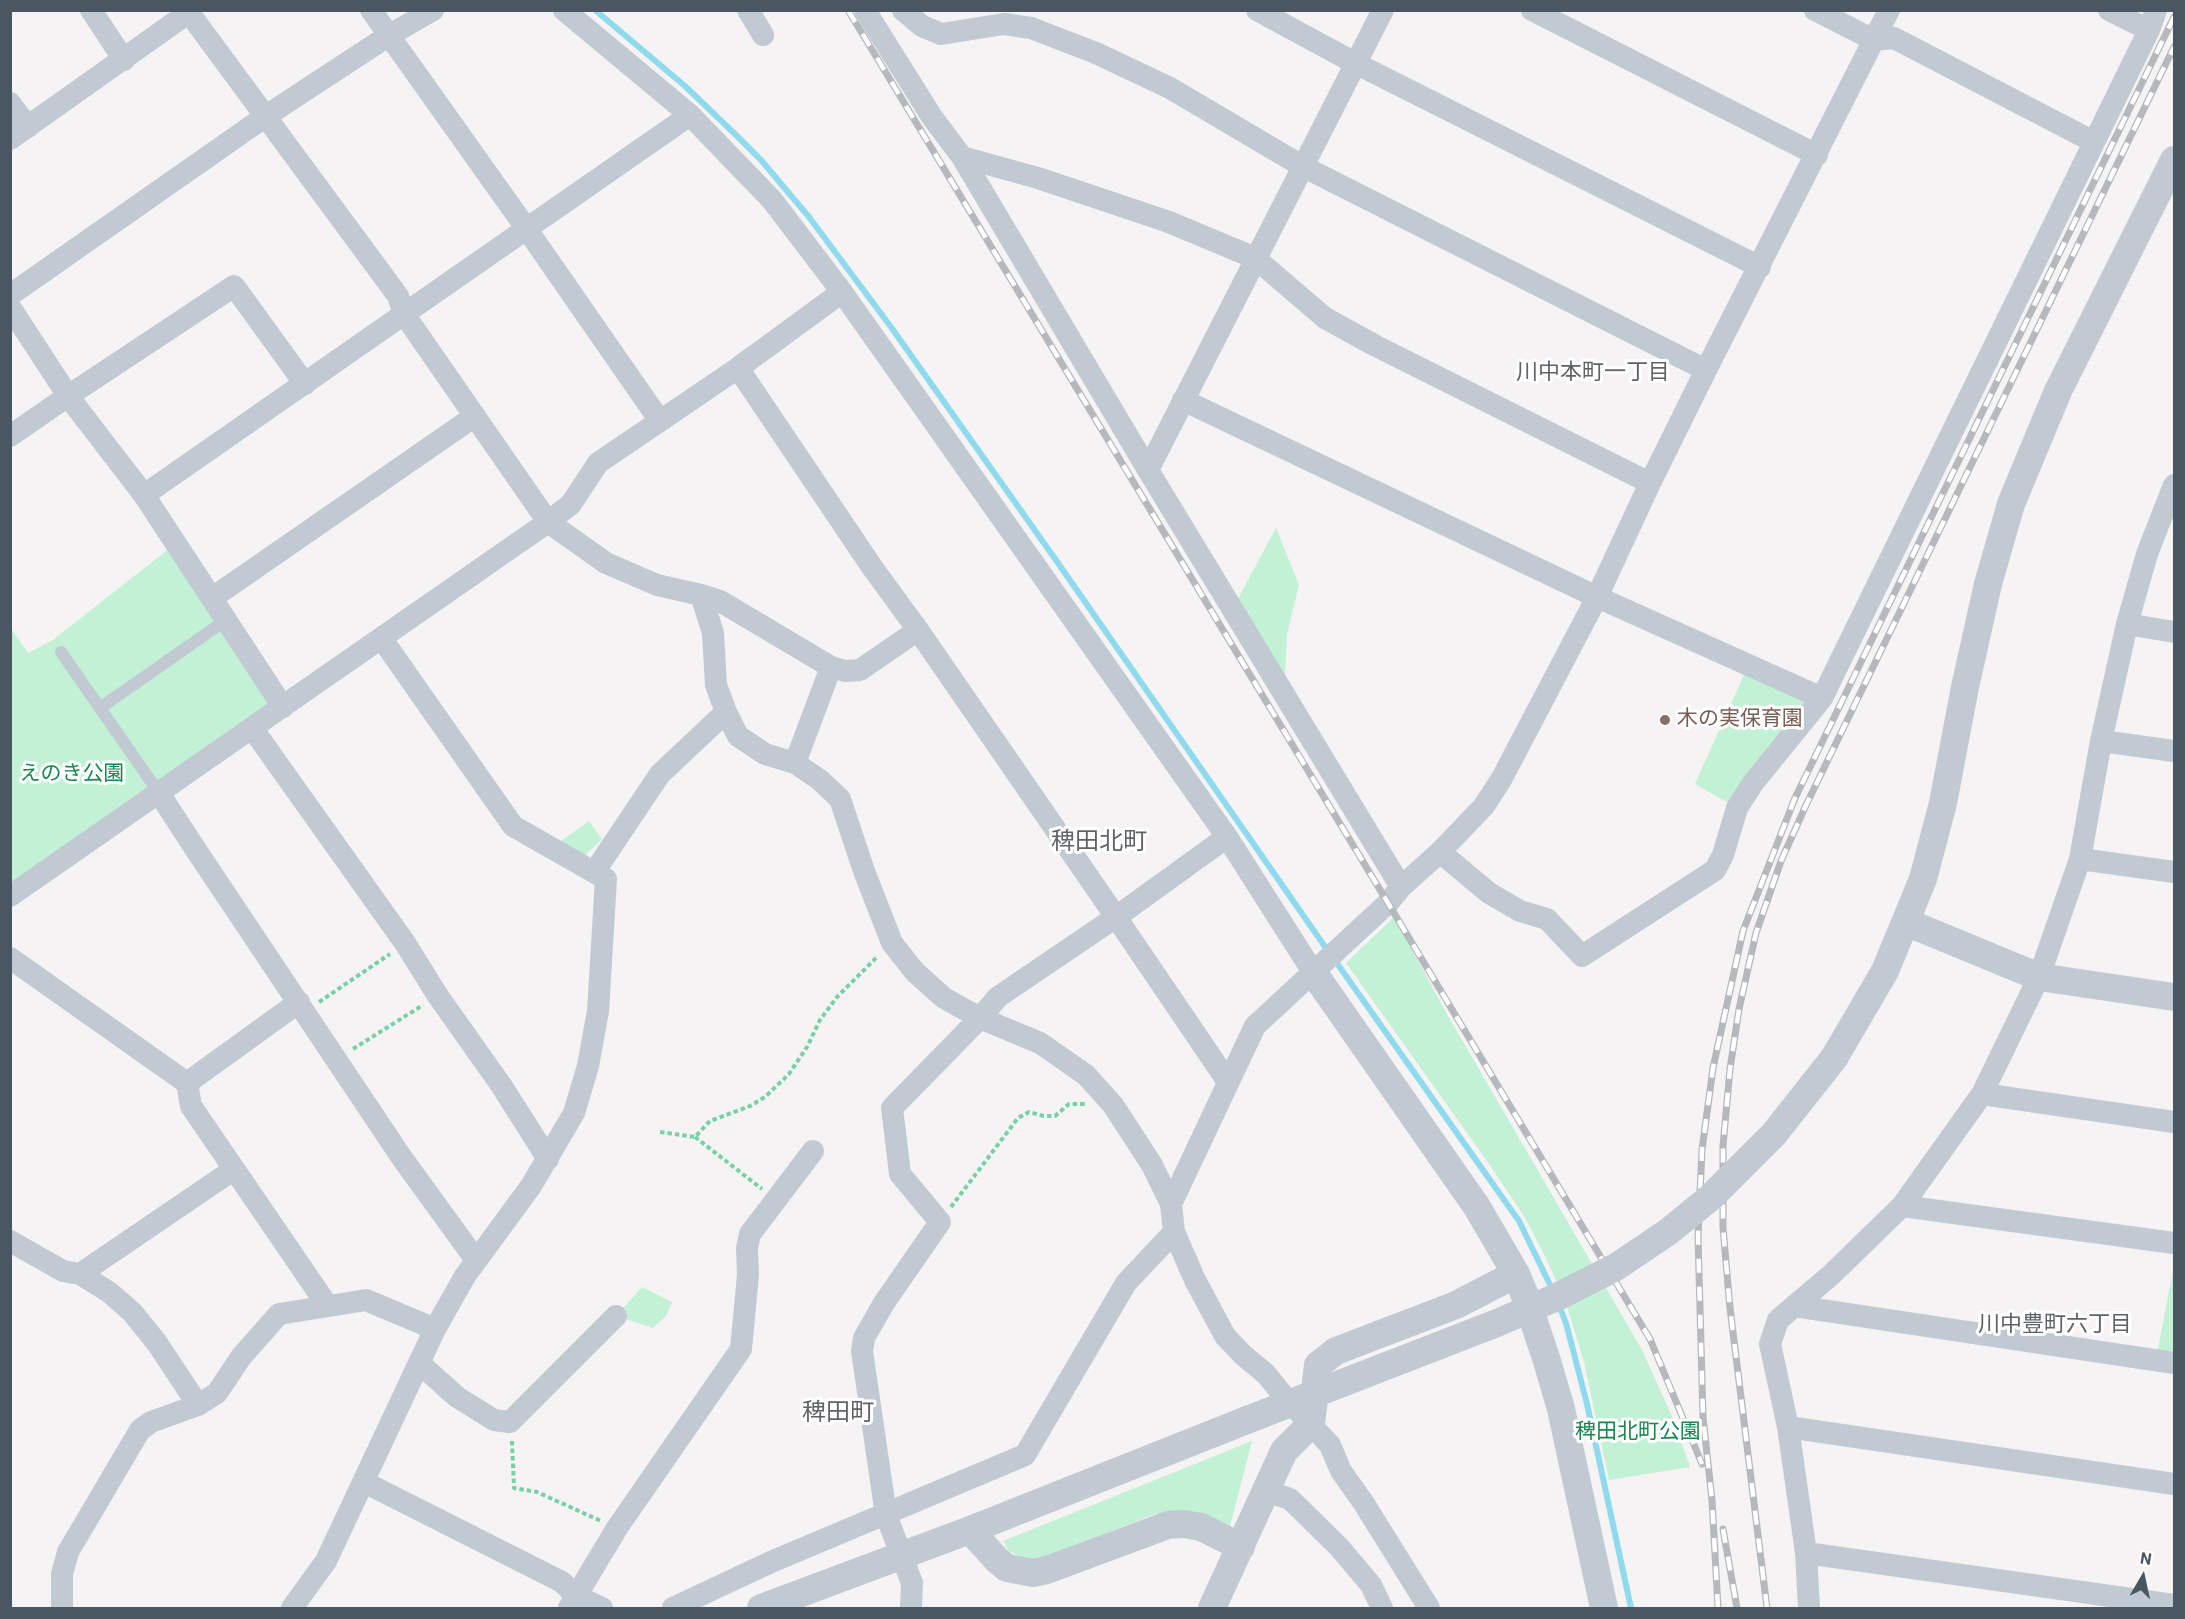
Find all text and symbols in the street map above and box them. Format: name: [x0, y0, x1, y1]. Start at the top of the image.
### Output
district label: 川中本町一丁目: [1516, 360, 1670, 386]
place label: 木の実保育園: [1677, 707, 1803, 733]
marker: 木の実保育園: [1658, 713, 1672, 727]
park label: えのき公園: [20, 762, 124, 788]
district label: 稗田北町: [1051, 829, 1147, 857]
district label: 川中豊町六丁目: [1978, 1312, 2132, 1338]
district label: 稗田町: [802, 1400, 874, 1428]
park label: 稗田北町公園: [1575, 1420, 1701, 1446]
north arrow: [2113, 1547, 2173, 1607]
text: N: [2139, 1548, 2153, 1569]

